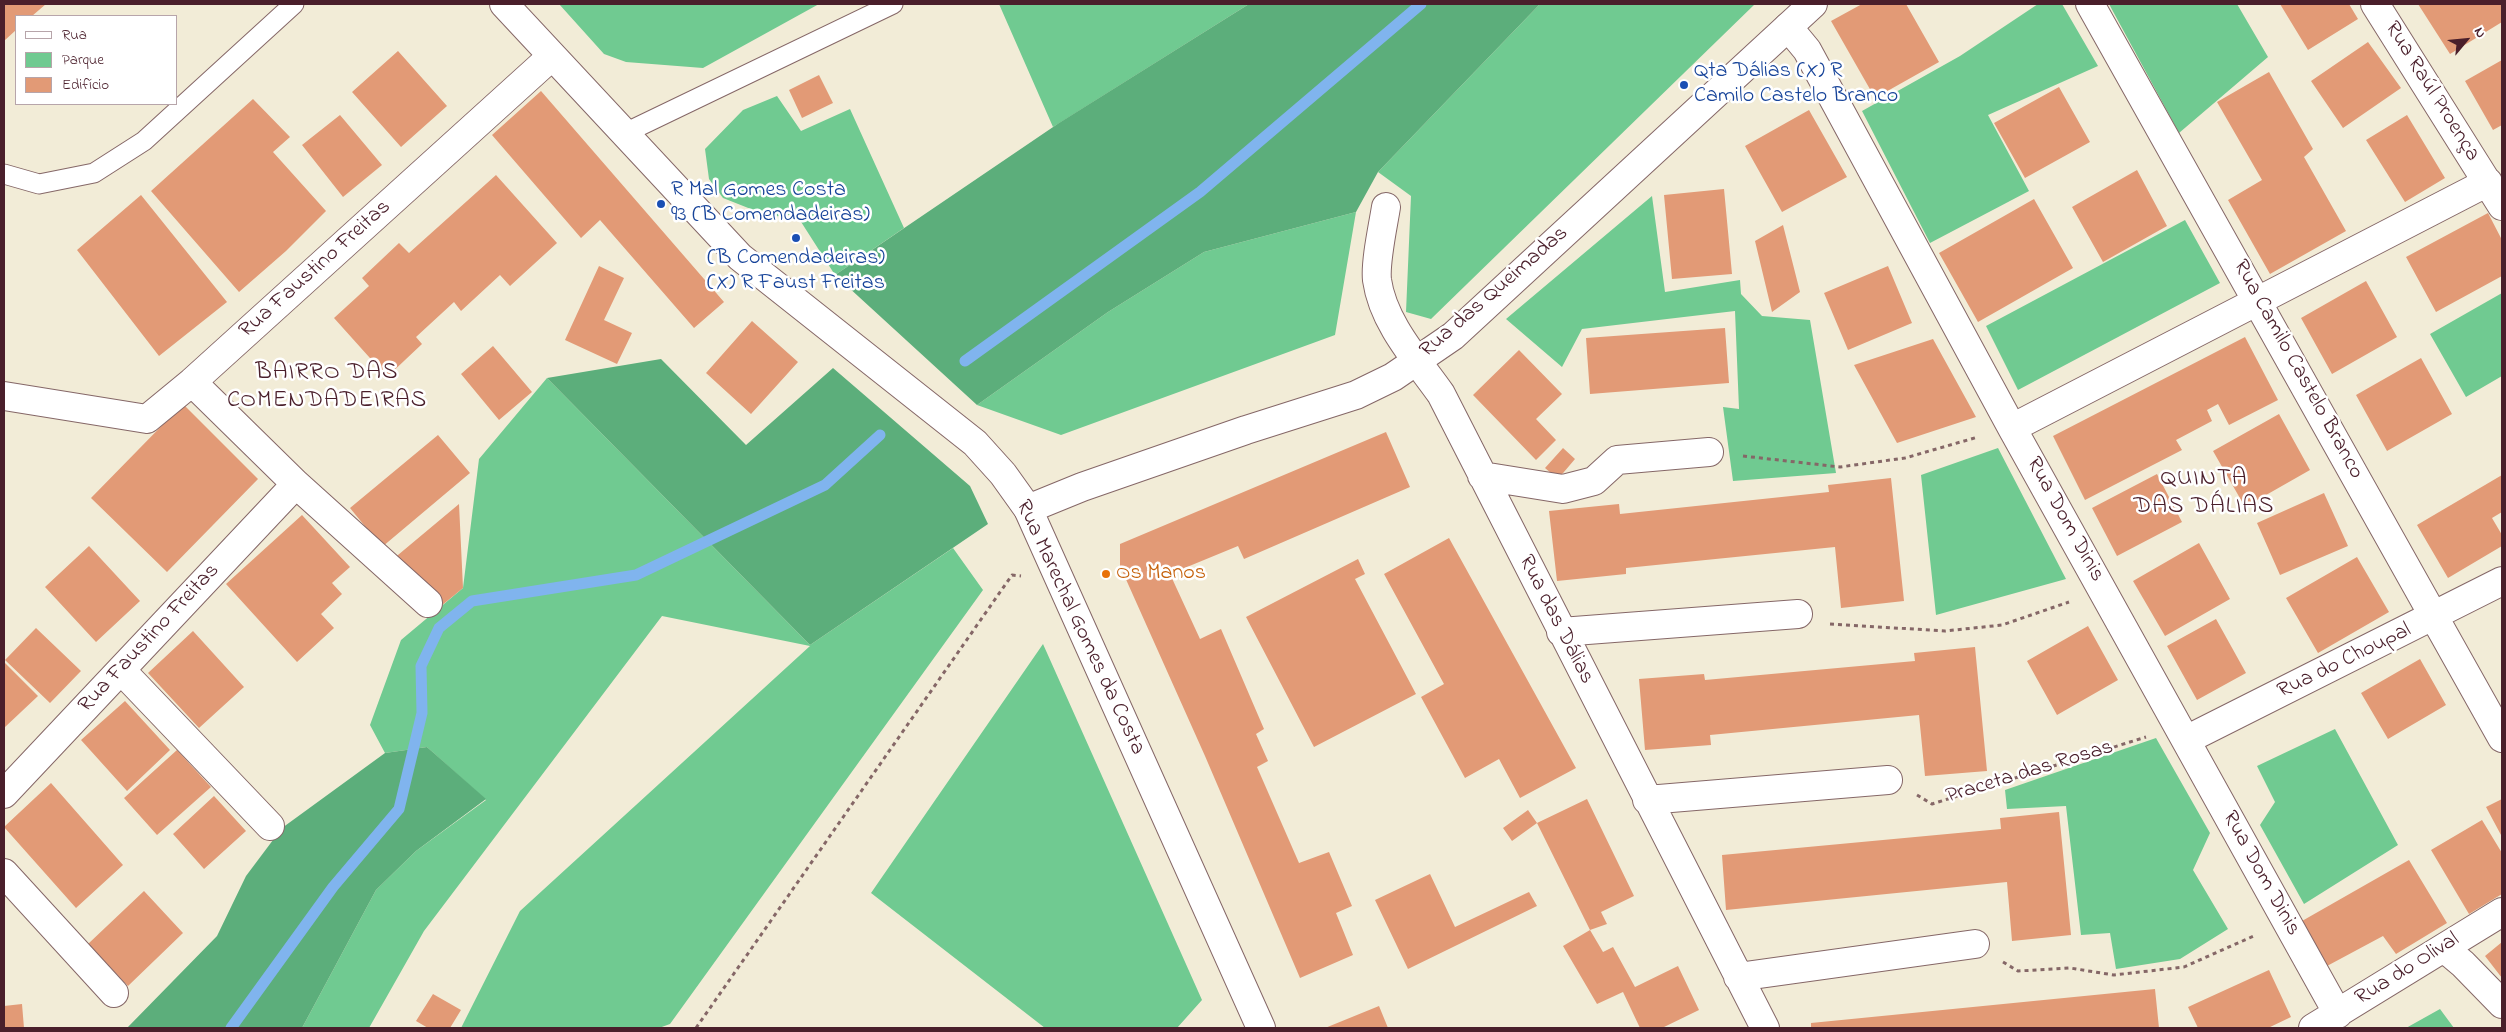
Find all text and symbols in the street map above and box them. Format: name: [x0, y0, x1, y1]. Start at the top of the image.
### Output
legend: [15, 15, 178, 105]
north arrow: [2441, 15, 2491, 65]
street label: Rua Raúl Proença: [2377, 17, 2485, 167]
text: Rua: [62, 24, 87, 46]
text: N: [2468, 24, 2491, 42]
text: Parque: [62, 49, 104, 71]
place label: Qta Dálias (X) R Camilo Castelo Branco: [1694, 59, 1898, 110]
text: Edifício: [62, 74, 109, 96]
marker: Qta Dálias (X) R Camilo Castelo Branco: [1678, 79, 1690, 91]
place label: R Mal Gomes Costa 93 (B Comendadeiras): [671, 178, 870, 230]
street label: Rua Faustino Freitas: [235, 195, 397, 345]
marker: R Mal Gomes Costa 93 (B Comendadeiras): [655, 198, 667, 210]
street label: Rua das Queimadas: [1415, 221, 1575, 365]
marker: (B Comendadeiras) (X) R Faust Freitas: [790, 232, 802, 244]
place label: (B Comendadeiras) (X) R Faust Freitas: [707, 246, 885, 298]
street label: Rua Camilo Castelo Branco: [2226, 256, 2368, 484]
district label: BAIRRO DAS COMENDADEIRAS: [225, 360, 429, 416]
street label: Rua Dom Dinis: [2019, 453, 2109, 587]
district label: QUINTA DAS DÁLIAS: [2132, 466, 2276, 522]
street label: Rua Marechal Gomes da Costa: [1008, 497, 1150, 759]
street label: Rua das Dálias: [1511, 551, 1599, 689]
street label: Rua Faustino Freitas: [74, 559, 226, 719]
place label: Os Manos: [1116, 561, 1206, 587]
marker: Os Manos: [1100, 568, 1112, 580]
street label: Rua do Choupal: [2274, 618, 2416, 706]
street label: Praceta das Rosas: [1943, 735, 2117, 811]
street label: Rua Dom Dinis: [2215, 807, 2305, 941]
street label: Rua do Olival: [2351, 928, 2465, 1012]

